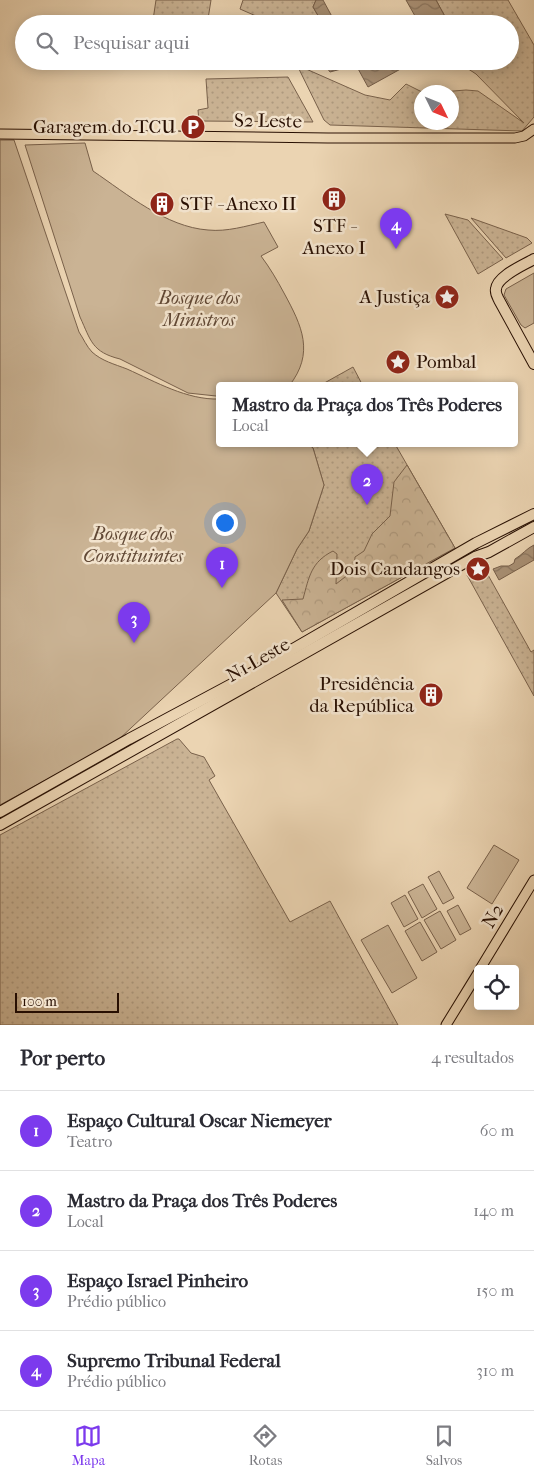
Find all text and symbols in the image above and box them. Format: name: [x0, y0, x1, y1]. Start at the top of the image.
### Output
search box: [15, 15, 519, 70]
icon: search: [33, 29, 61, 57]
text: Pesquisar aqui: [73, 32, 190, 54]
north arrow: [414, 85, 459, 130]
street label: S2 Leste: [234, 109, 302, 133]
parking icon: Garagem do TCU: [180, 114, 206, 140]
place label: Garagem do TCU: [33, 116, 176, 138]
building icon: STF - Anexo I: [321, 186, 347, 212]
building icon: STF - Anexo II: [149, 191, 175, 217]
place label: STF - Anexo II: [180, 193, 296, 215]
pin: 4: [380, 208, 412, 249]
place label: STF - Anexo I: [301, 215, 366, 259]
place icon: A Justiça: [434, 284, 460, 310]
place label: A Justiça: [359, 286, 430, 308]
park label: Bosque dos Ministros: [157, 287, 241, 331]
place icon: Pombal: [385, 349, 411, 375]
place label: Pombal: [416, 351, 476, 373]
popup: [216, 382, 518, 447]
text: Mastro da Praça dos Três Poderes: [232, 394, 502, 416]
text: Local: [232, 416, 269, 435]
pin: 2: [351, 464, 383, 505]
your location: [212, 510, 238, 536]
park label: Bosque dos Constituintes: [83, 523, 184, 567]
pin: 1: [206, 547, 238, 588]
place icon: Dois Candangos: [465, 556, 491, 582]
place label: Dois Candangos: [330, 558, 460, 580]
pin: 3: [118, 602, 150, 643]
street label: N1 Leste: [222, 633, 294, 687]
place label: Presidência da República: [309, 673, 414, 717]
building icon: Presidência da República: [418, 682, 444, 708]
street label: N2: [477, 900, 509, 932]
map controls: [474, 965, 519, 1010]
button: locate: [474, 965, 519, 1010]
scale bar: [15, 990, 119, 1013]
text: 100 m: [22, 993, 57, 1010]
text: Por perto: [20, 1046, 105, 1070]
text: 4 resultados: [431, 1048, 514, 1067]
text: Espaço Cultural Oscar Niemeyer: [67, 1110, 332, 1132]
text: 1: [33, 1121, 39, 1140]
text: 60 m: [480, 1121, 514, 1140]
text: Teatro: [67, 1132, 112, 1151]
text: Mastro da Praça dos Três Poderes: [67, 1190, 337, 1212]
text: 2: [32, 1201, 40, 1220]
text: 140 m: [473, 1201, 514, 1220]
text: Local: [67, 1212, 104, 1231]
text: Espaço Israel Pinheiro: [67, 1270, 248, 1292]
text: 3: [33, 1281, 39, 1300]
text: 150 m: [476, 1281, 514, 1300]
text: Prédio público: [67, 1292, 166, 1311]
text: Supremo Tribunal Federal: [67, 1350, 281, 1372]
text: 4: [31, 1361, 41, 1380]
text: 310 m: [476, 1361, 514, 1380]
text: Prédio público: [67, 1372, 166, 1391]
tab: Mapa: [72, 1422, 105, 1469]
tab: Rotas: [249, 1422, 282, 1469]
tab: Salvos: [426, 1422, 462, 1469]

